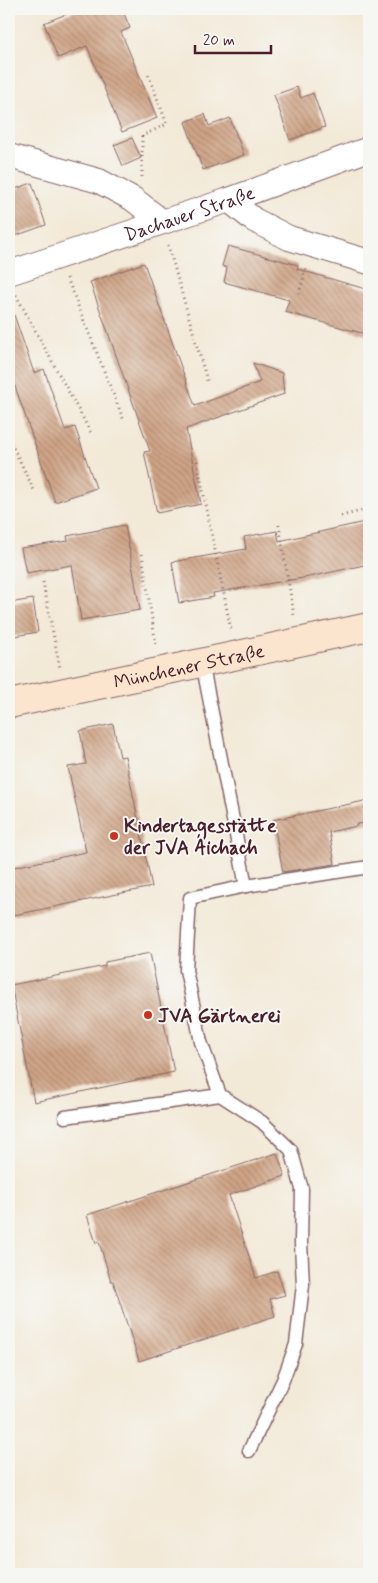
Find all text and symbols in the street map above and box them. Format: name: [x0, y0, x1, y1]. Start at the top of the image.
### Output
scale bar: [195, 22, 272, 54]
text: 20 m: [203, 31, 235, 51]
street label: Dachauer Straße: [121, 181, 259, 248]
street label: Münchener Straße: [112, 639, 267, 695]
place label: Kindertagesstätte der JVA Aichach: [124, 814, 277, 861]
marker: Kindertagesstätte der JVA Aichach: [108, 830, 120, 842]
place label: JVA Gärtnerei: [158, 1004, 281, 1029]
marker: JVA Gärtnerei: [142, 1009, 154, 1021]

